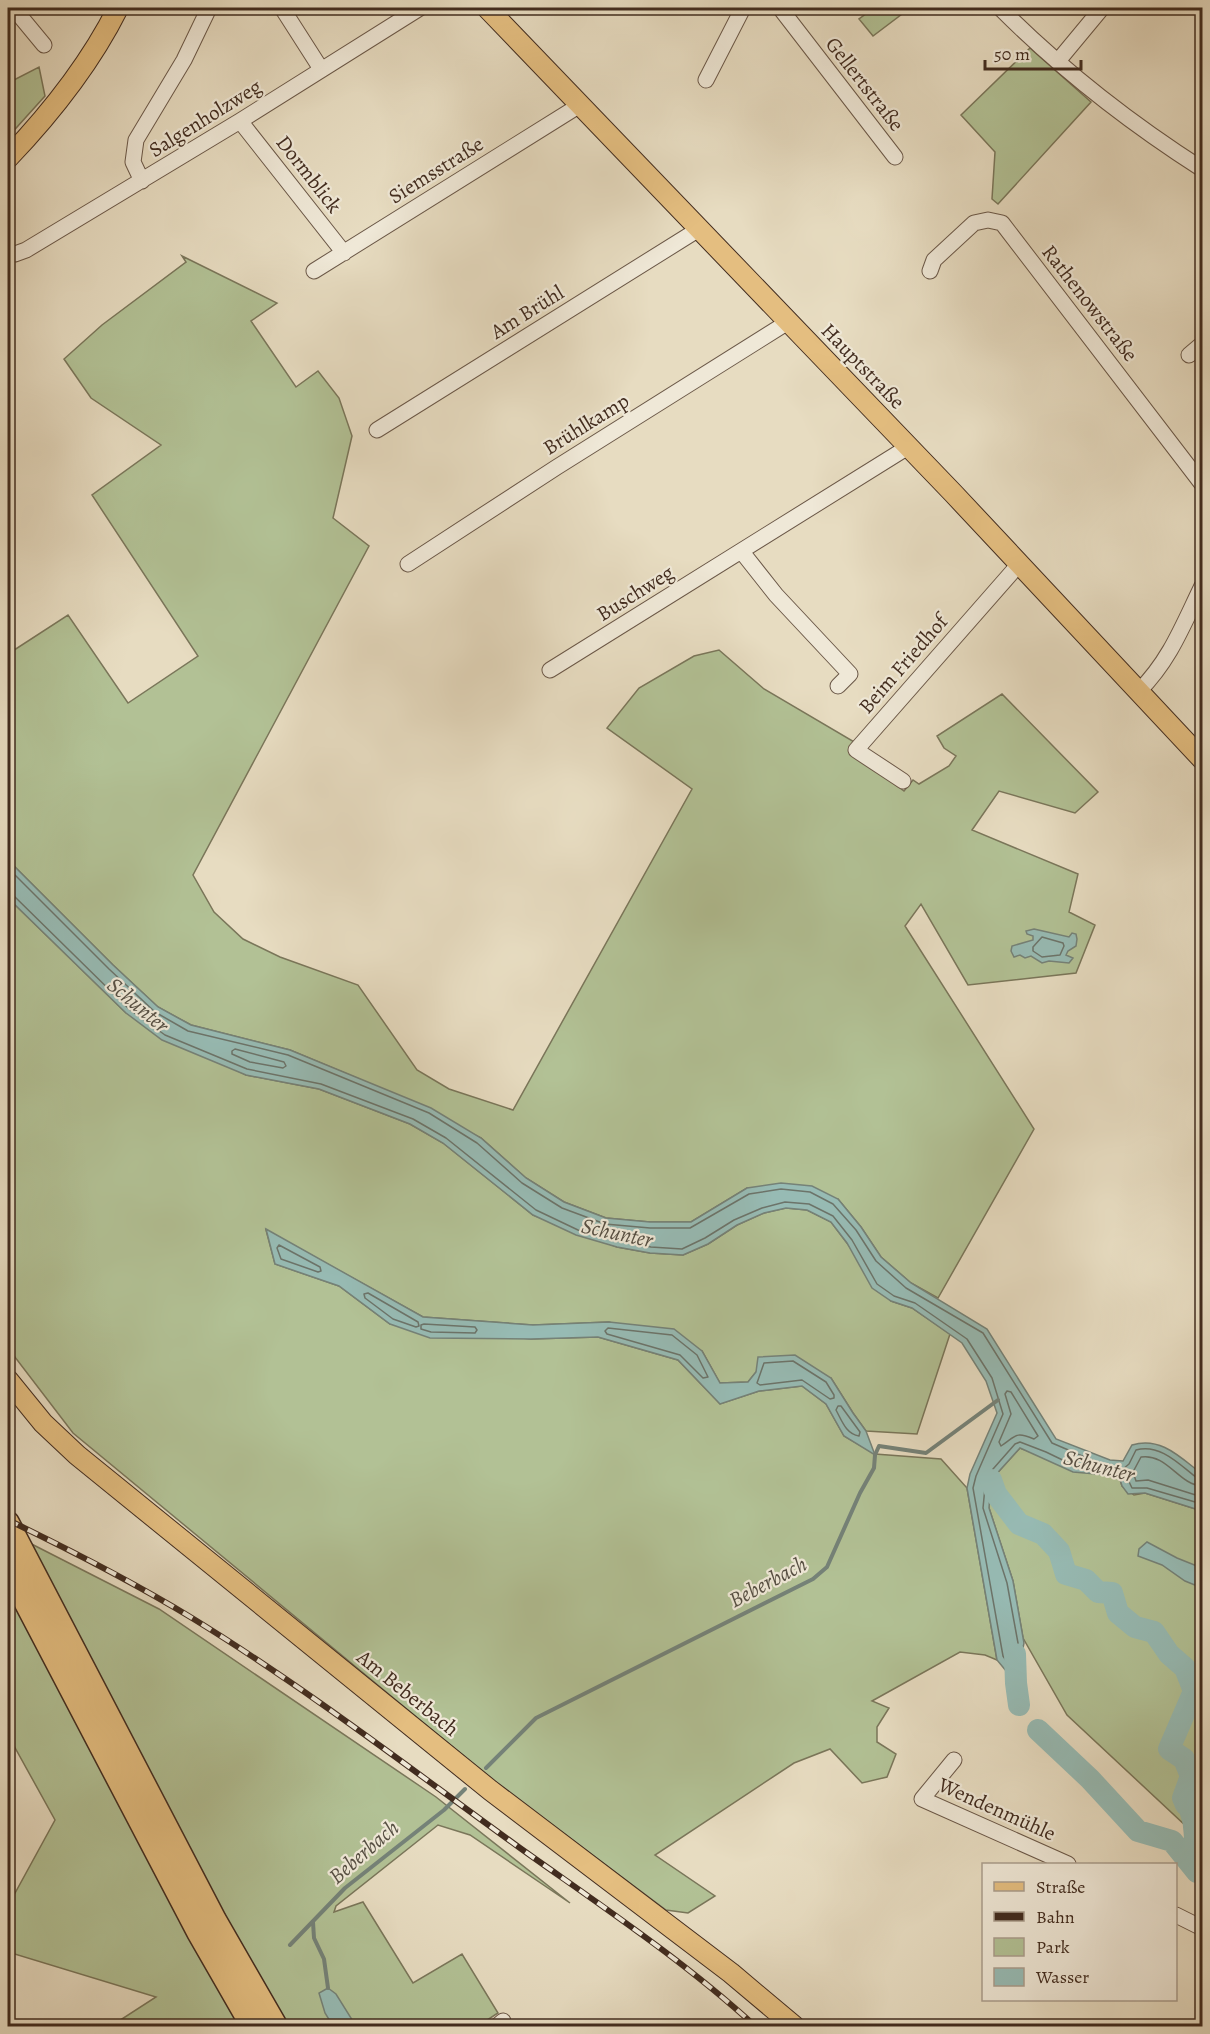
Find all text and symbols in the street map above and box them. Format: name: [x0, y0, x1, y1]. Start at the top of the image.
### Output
street label: Gellertstraße: [819, 31, 911, 137]
scale bar: [985, 33, 1081, 71]
text: 50 m: [994, 42, 1030, 66]
street label: Salgenholzweg: [143, 72, 267, 164]
street label: Dormblick: [270, 129, 349, 219]
street label: Siemsstraße: [383, 130, 489, 210]
street label: Rathenowstraße: [1036, 239, 1144, 367]
street label: Am Brühl: [484, 279, 569, 346]
street label: Hauptstraße: [815, 317, 911, 415]
street label: Brühlkamp: [538, 387, 634, 461]
street label: Buschweg: [591, 558, 679, 628]
street label: Beim Friedhof: [852, 606, 956, 720]
water label: Schunter: [101, 970, 176, 1041]
water label: Schunter: [579, 1211, 657, 1255]
water label: Schunter: [1060, 1442, 1139, 1490]
water label: Beberbach: [724, 1549, 812, 1615]
street label: Am Beberbach: [350, 1643, 465, 1743]
street label: Wendenmühle: [933, 1770, 1060, 1847]
water label: Beberbach: [322, 1813, 406, 1891]
legend: [982, 1863, 1177, 2001]
text: Straße: [1036, 1875, 1085, 1899]
text: Bahn: [1036, 1905, 1075, 1929]
text: Park: [1036, 1935, 1070, 1959]
text: Wasser: [1035, 1965, 1089, 1989]

